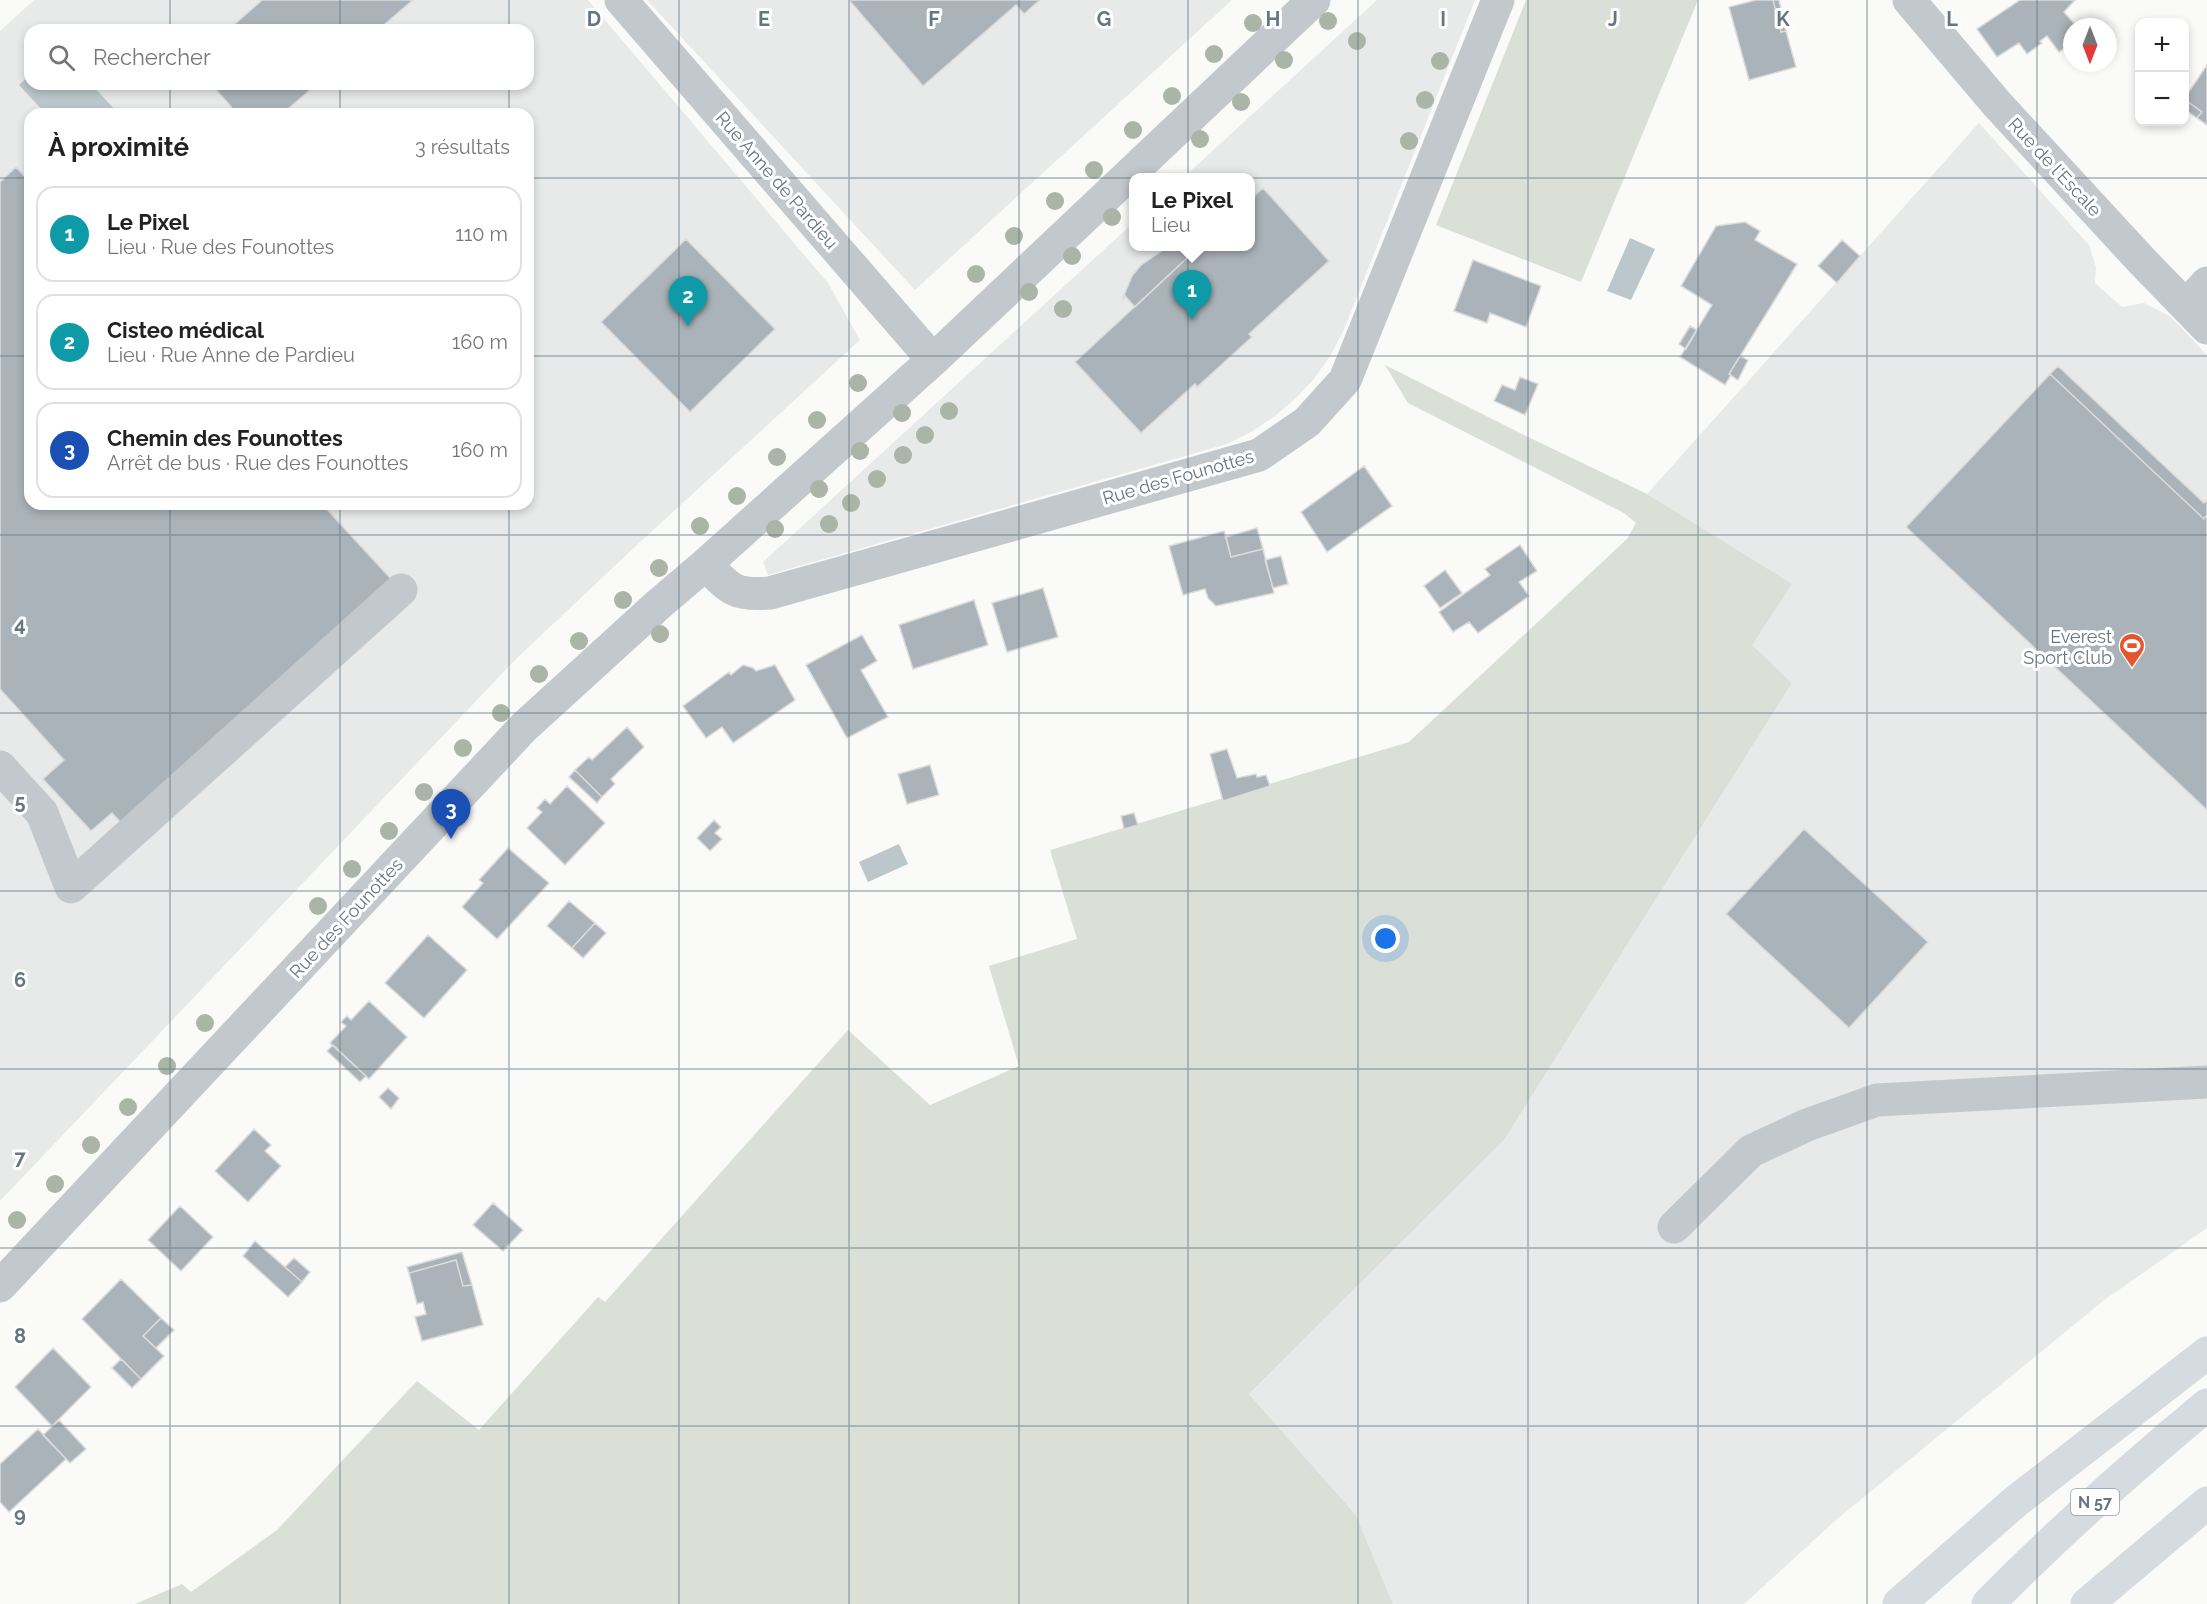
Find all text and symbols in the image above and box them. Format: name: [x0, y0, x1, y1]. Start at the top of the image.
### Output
text: D: [587, 7, 601, 31]
text: E: [758, 7, 770, 31]
text: F: [928, 7, 940, 31]
text: G: [1097, 7, 1111, 31]
text: H: [1266, 7, 1280, 31]
text: I: [1440, 7, 1446, 31]
text: J: [1608, 7, 1618, 31]
text: K: [1776, 7, 1790, 31]
text: L: [1946, 7, 1958, 31]
north arrow: [2063, 18, 2117, 72]
map controls: [2135, 18, 2189, 126]
button: +: [2135, 18, 2189, 72]
search box: [24, 24, 534, 90]
icon: search: [45, 41, 78, 74]
text: Rechercher: [93, 44, 211, 70]
button: −: [2135, 72, 2189, 126]
street label: Rue Anne de Pardieu: [712, 107, 842, 253]
street label: Rue de l'Escale: [2004, 113, 2106, 221]
text: À proximité: [48, 132, 189, 162]
text: 3 résultats: [415, 135, 510, 159]
popup: [1129, 173, 1255, 251]
text: Le Pixel: [1151, 187, 1233, 213]
text: Le Pixel: [107, 209, 189, 235]
text: Lieu: [1151, 213, 1191, 237]
text: 1: [65, 222, 74, 246]
text: 110 m: [455, 222, 508, 246]
text: Lieu · Rue des Founottes: [107, 235, 334, 259]
pin: 1: [1172, 270, 1212, 320]
pin: 2: [668, 276, 708, 326]
text: Cisteo médical: [107, 317, 264, 343]
text: 2: [64, 330, 75, 354]
text: 160 m: [452, 330, 508, 354]
text: Lieu · Rue Anne de Pardieu: [107, 343, 355, 367]
text: Chemin des Founottes: [107, 425, 343, 451]
text: 3: [64, 438, 75, 462]
text: 160 m: [452, 438, 508, 462]
street label: Rue des Founottes: [1100, 445, 1256, 509]
text: Arrêt de bus · Rue des Founottes: [107, 451, 408, 475]
text: 4: [14, 612, 26, 636]
place label: Everest Sport Club: [2023, 626, 2112, 668]
sports icon: Everest Sport Club: [2117, 631, 2147, 669]
text: 5: [14, 790, 26, 814]
pin: 3: [432, 790, 470, 839]
street label: Rue des Founottes: [285, 854, 407, 982]
your location: [1371, 924, 1400, 953]
text: 6: [14, 968, 26, 992]
text: 7: [14, 1146, 26, 1170]
text: 8: [14, 1324, 26, 1348]
road number: N 57: [2071, 1489, 2119, 1515]
text: 9: [14, 1503, 26, 1527]

